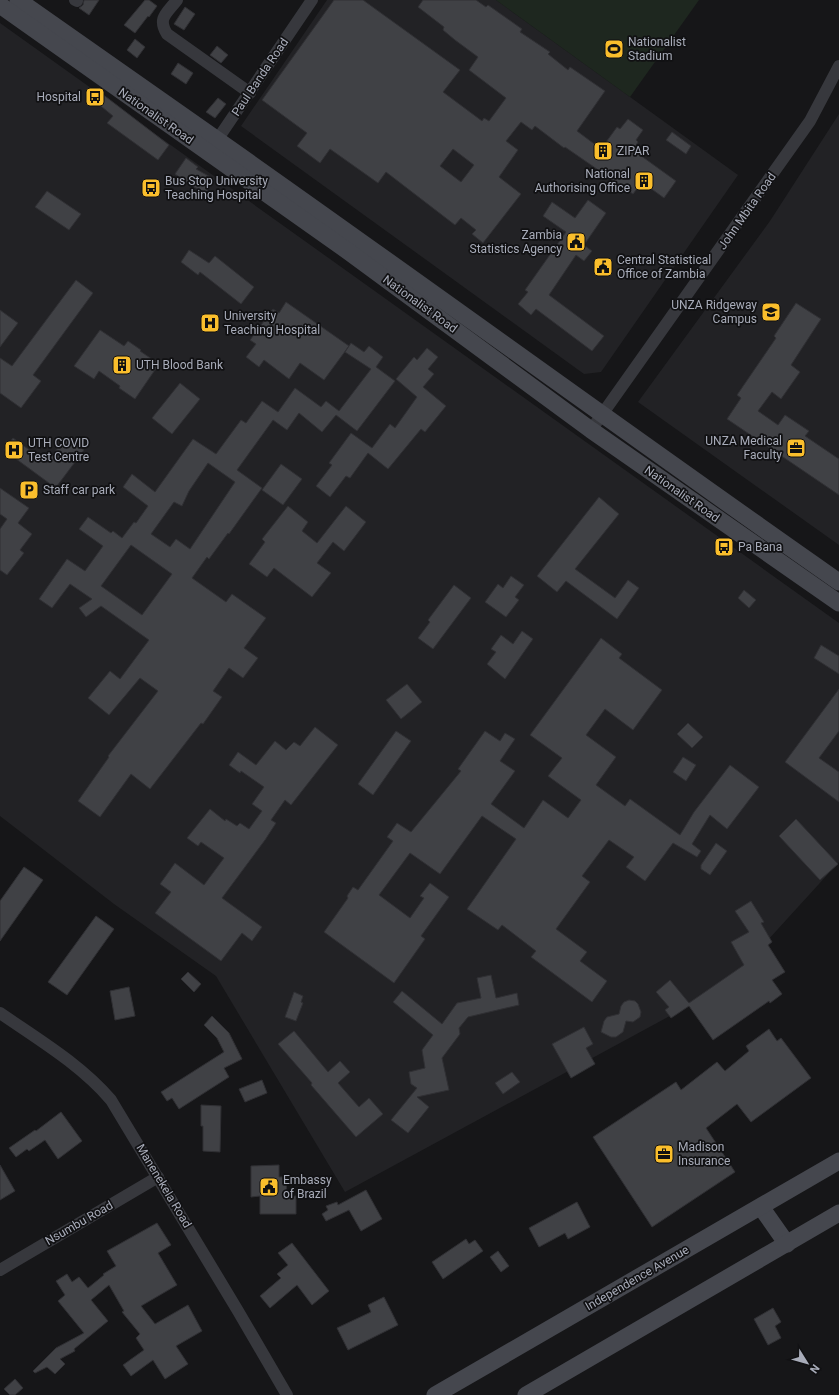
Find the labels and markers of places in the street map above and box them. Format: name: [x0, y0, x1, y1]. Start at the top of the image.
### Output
place label: Nationalist Stadium: [628, 35, 686, 63]
sports icon: Nationalist Stadium: [603, 38, 625, 60]
bus stop icon: Hospital: [84, 86, 106, 108]
place label: Hospital: [36, 90, 81, 104]
building icon: ZIPAR: [592, 140, 614, 162]
place label: ZIPAR: [617, 144, 650, 158]
place label: National Authorising Office: [535, 167, 630, 195]
building icon: National Authorising Office: [633, 170, 655, 192]
place label: Bus Stop University Teaching Hospital: [165, 174, 268, 202]
bus stop icon: Bus Stop University Teaching Hospital: [140, 177, 162, 199]
place label: Zambia Statistics Agency: [470, 228, 562, 256]
public building icon: Zambia Statistics Agency: [565, 231, 587, 253]
place label: Central Statistical Office of Zambia: [617, 253, 711, 281]
public building icon: Central Statistical Office of Zambia: [592, 256, 614, 278]
place label: UNZA Ridgeway Campus: [671, 298, 757, 326]
school or university icon: UNZA Ridgeway Campus: [760, 301, 782, 323]
place label: University Teaching Hospital: [224, 309, 320, 337]
hospital icon: University Teaching Hospital: [199, 312, 221, 334]
building icon: UTH Blood Bank: [111, 354, 133, 376]
place label: UTH Blood Bank: [136, 358, 224, 372]
place label: UNZA Medical Faculty: [705, 434, 782, 462]
place label: UTH COVID Test Centre: [28, 436, 89, 464]
office icon: UNZA Medical Faculty: [785, 437, 807, 459]
hospital icon: UTH COVID Test Centre: [3, 439, 25, 461]
parking icon: Staff car park: [18, 479, 40, 501]
place label: Staff car park: [43, 483, 116, 497]
bus stop icon: Pa Bana: [713, 536, 735, 558]
place label: Pa Bana: [738, 540, 782, 554]
place label: Madison Insurance: [678, 1140, 730, 1168]
office icon: Madison Insurance: [653, 1143, 675, 1165]
place label: Embassy of Brazil: [283, 1173, 332, 1201]
public building icon: Embassy of Brazil: [258, 1176, 280, 1198]

